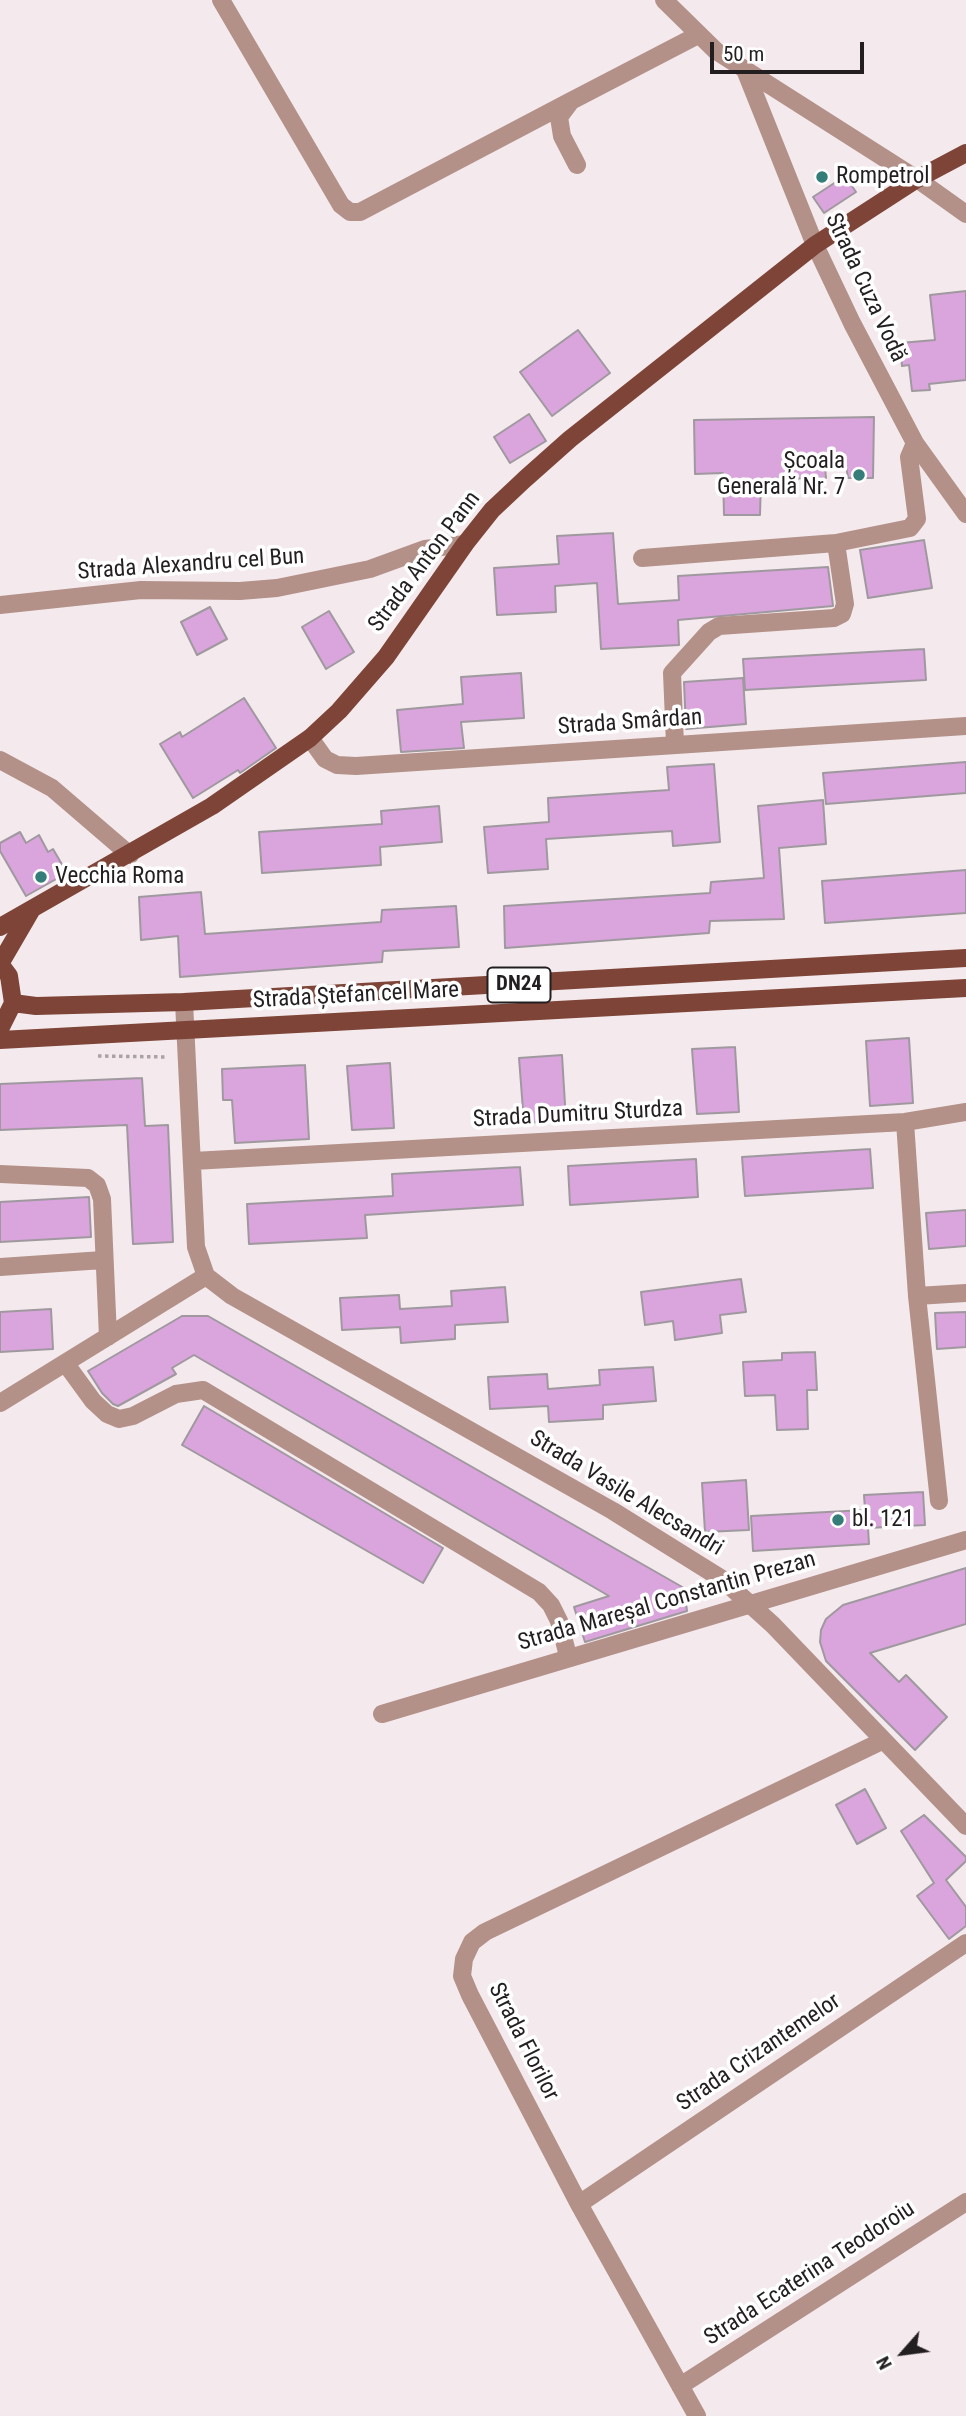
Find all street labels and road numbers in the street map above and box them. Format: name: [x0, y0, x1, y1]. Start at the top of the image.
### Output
street label: Strada Cuza Vodă: [818, 209, 912, 367]
street label: Strada Anton Pann: [363, 486, 487, 638]
street label: Strada Alexandru cel Bun: [77, 543, 305, 587]
street label: Strada Smârdan: [557, 704, 703, 742]
road number: DN24: [488, 968, 550, 1002]
street label: Strada Ștefan cel Mare: [252, 977, 460, 1015]
street label: Strada Dumitru Sturdza: [472, 1096, 684, 1134]
street label: Strada Vasile Alecsandri: [524, 1425, 728, 1563]
street label: Strada Mareșal Constantin Prezan: [515, 1546, 819, 1658]
street label: Strada Florilor: [482, 1979, 564, 2105]
street label: Strada Crizantemelor: [672, 1988, 846, 2118]
street label: Strada Ecaterina Teodoroiu: [700, 2196, 920, 2352]

